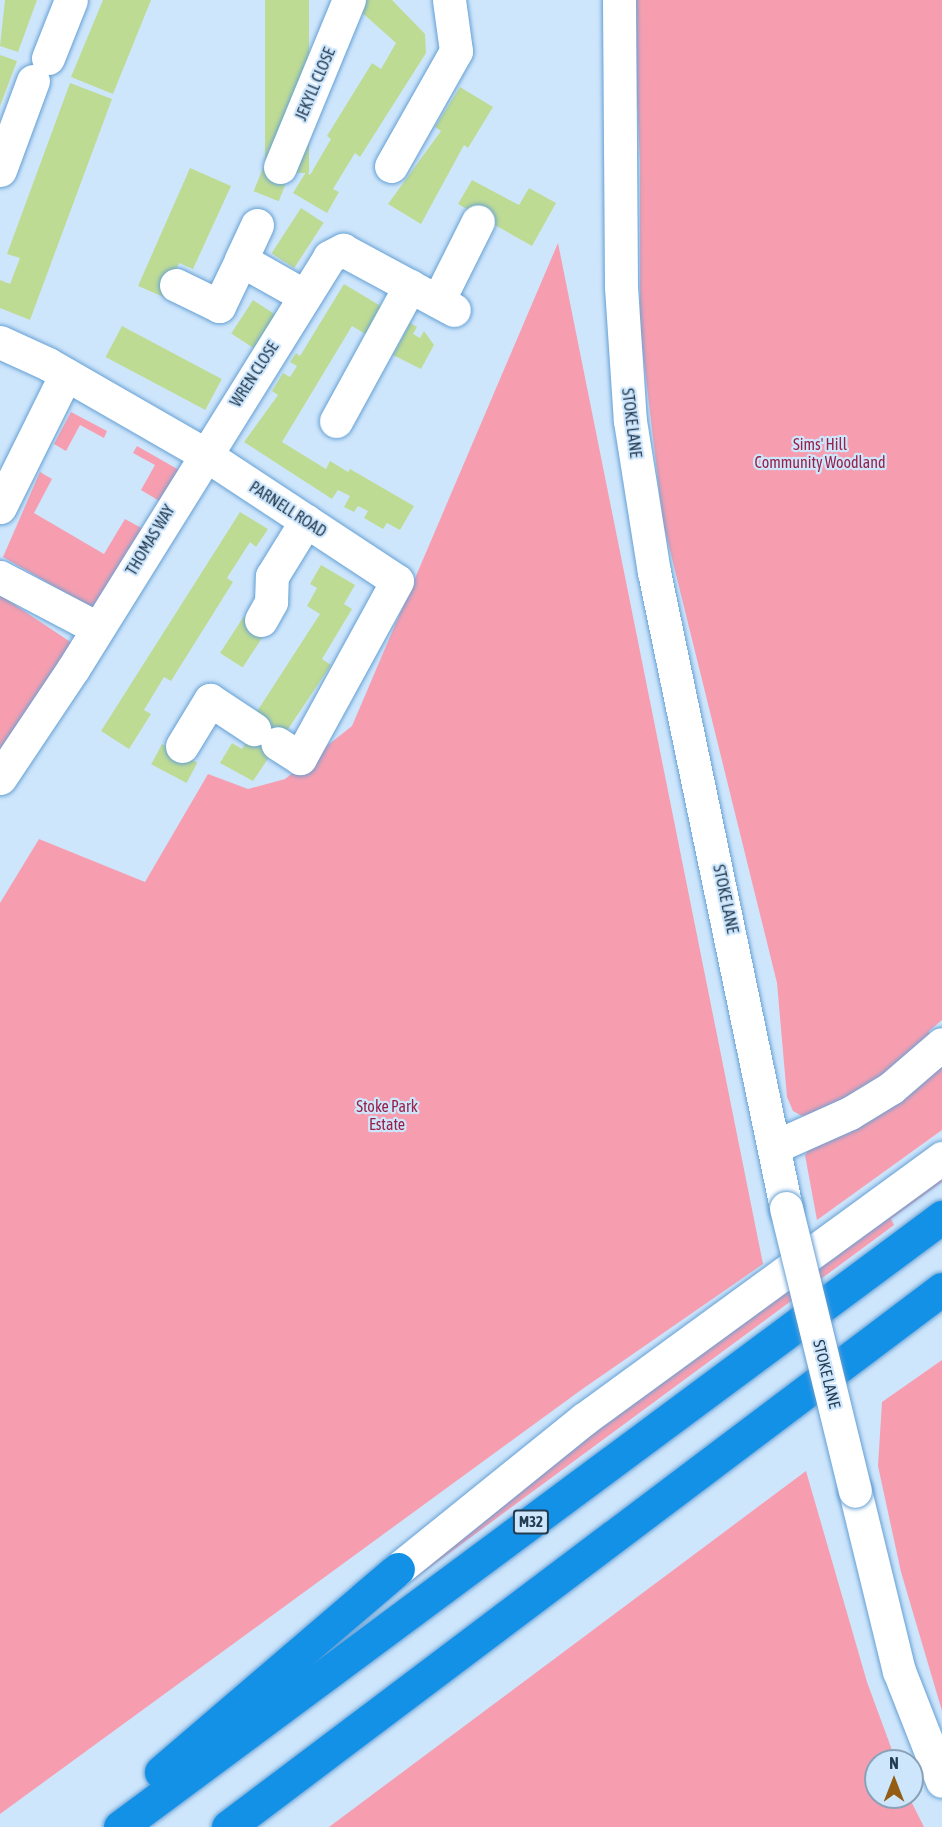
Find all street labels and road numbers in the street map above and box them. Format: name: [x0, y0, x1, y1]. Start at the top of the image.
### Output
street label: JEKYLL CLOSE: [291, 45, 339, 123]
street label: WREN CLOSE: [226, 338, 282, 410]
street label: STOKE LANE: [618, 387, 646, 459]
street label: PARNELL ROAD: [246, 477, 330, 541]
street label: THOMAS WAY: [122, 501, 178, 579]
street label: STOKE LANE: [709, 863, 743, 935]
street label: STOKE LANE: [809, 1338, 845, 1410]
road number: M32: [512, 1510, 550, 1534]

